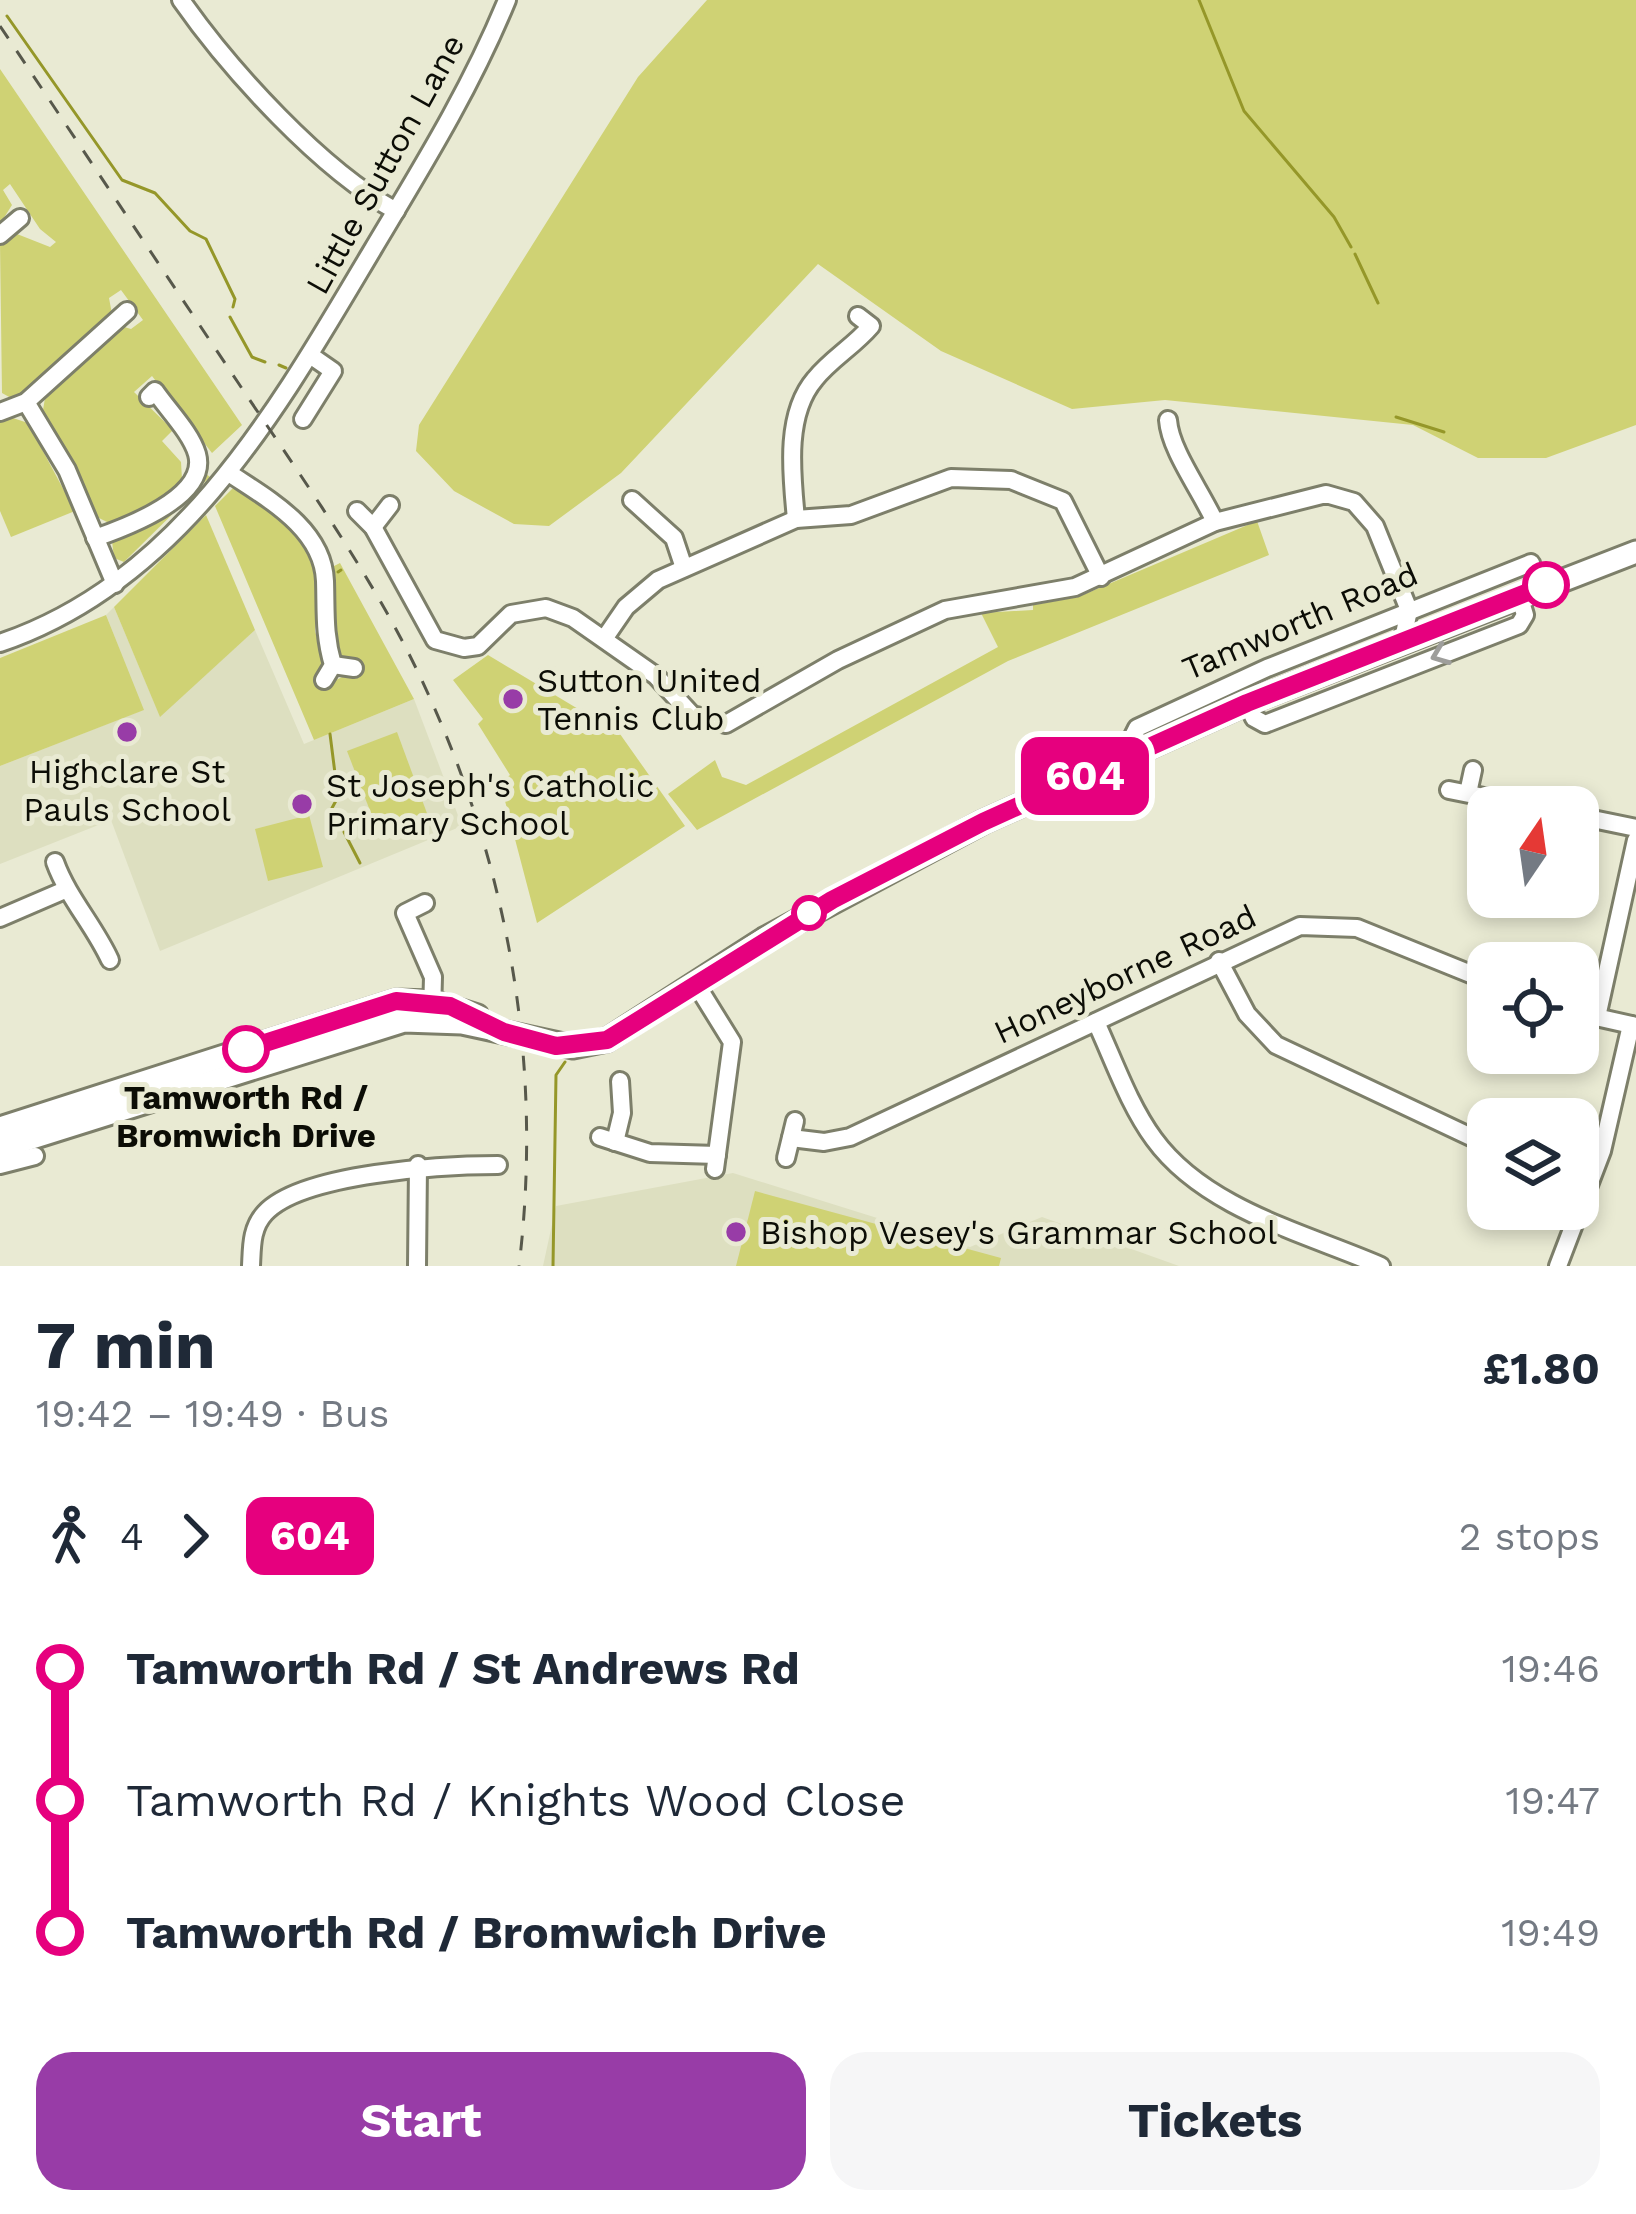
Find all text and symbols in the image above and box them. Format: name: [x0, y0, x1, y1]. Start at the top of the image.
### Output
street label: Little Sutton Lane: [297, 27, 473, 301]
street label: Tamworth Road: [1176, 554, 1424, 688]
unlabelled marker: [1524, 563, 1568, 607]
one-way arrow: [1431, 641, 1452, 666]
place label: Sutton United Tennis Club: [537, 661, 761, 738]
marker: Sutton United Tennis Club: [500, 686, 526, 712]
marker: Highclare St Pauls School: [114, 719, 140, 745]
line badge: 604: [1016, 737, 1154, 815]
text: 604: [1045, 751, 1125, 800]
place label: Highclare St Pauls School: [23, 752, 231, 829]
place label: St Joseph's Catholic Primary School: [326, 766, 654, 843]
north arrow: [1467, 786, 1599, 918]
map controls: [1467, 786, 1599, 1230]
marker: St Joseph's Catholic Primary School: [289, 791, 315, 817]
street label: Honeyborne Road: [988, 896, 1262, 1052]
unlabelled marker: [793, 897, 825, 929]
button: locate: [1467, 942, 1599, 1074]
marker: Tamworth Rd / Bromwich Drive: [224, 1027, 268, 1071]
place label: Tamworth Rd / Bromwich Drive: [116, 1078, 376, 1155]
button: layers: [1467, 1098, 1599, 1230]
place label: Bishop Vesey's Grammar School: [760, 1213, 1277, 1252]
marker: Bishop Vesey's Grammar School: [723, 1219, 749, 1245]
text: 7 min: [36, 1307, 216, 1384]
text: £1.80: [1482, 1342, 1600, 1395]
text: 19:42 – 19:49 · Bus: [36, 1391, 389, 1436]
icon: walk: [36, 1503, 102, 1569]
icon: forward: [162, 1503, 228, 1569]
text: 604: [270, 1511, 350, 1560]
text: 4: [120, 1514, 144, 1559]
text: 2 stops: [1459, 1514, 1600, 1559]
text: Tamworth Rd / St Andrews Rd: [126, 1642, 800, 1695]
text: 19:46: [1502, 1646, 1600, 1691]
text: Tamworth Rd / Knights Wood Close: [126, 1774, 906, 1827]
text: 19:47: [1505, 1778, 1600, 1823]
text: Tamworth Rd / Bromwich Drive: [126, 1906, 826, 1959]
text: 19:49: [1501, 1910, 1600, 1955]
button: Start: [36, 2052, 806, 2190]
button: Tickets: [830, 2052, 1600, 2190]

